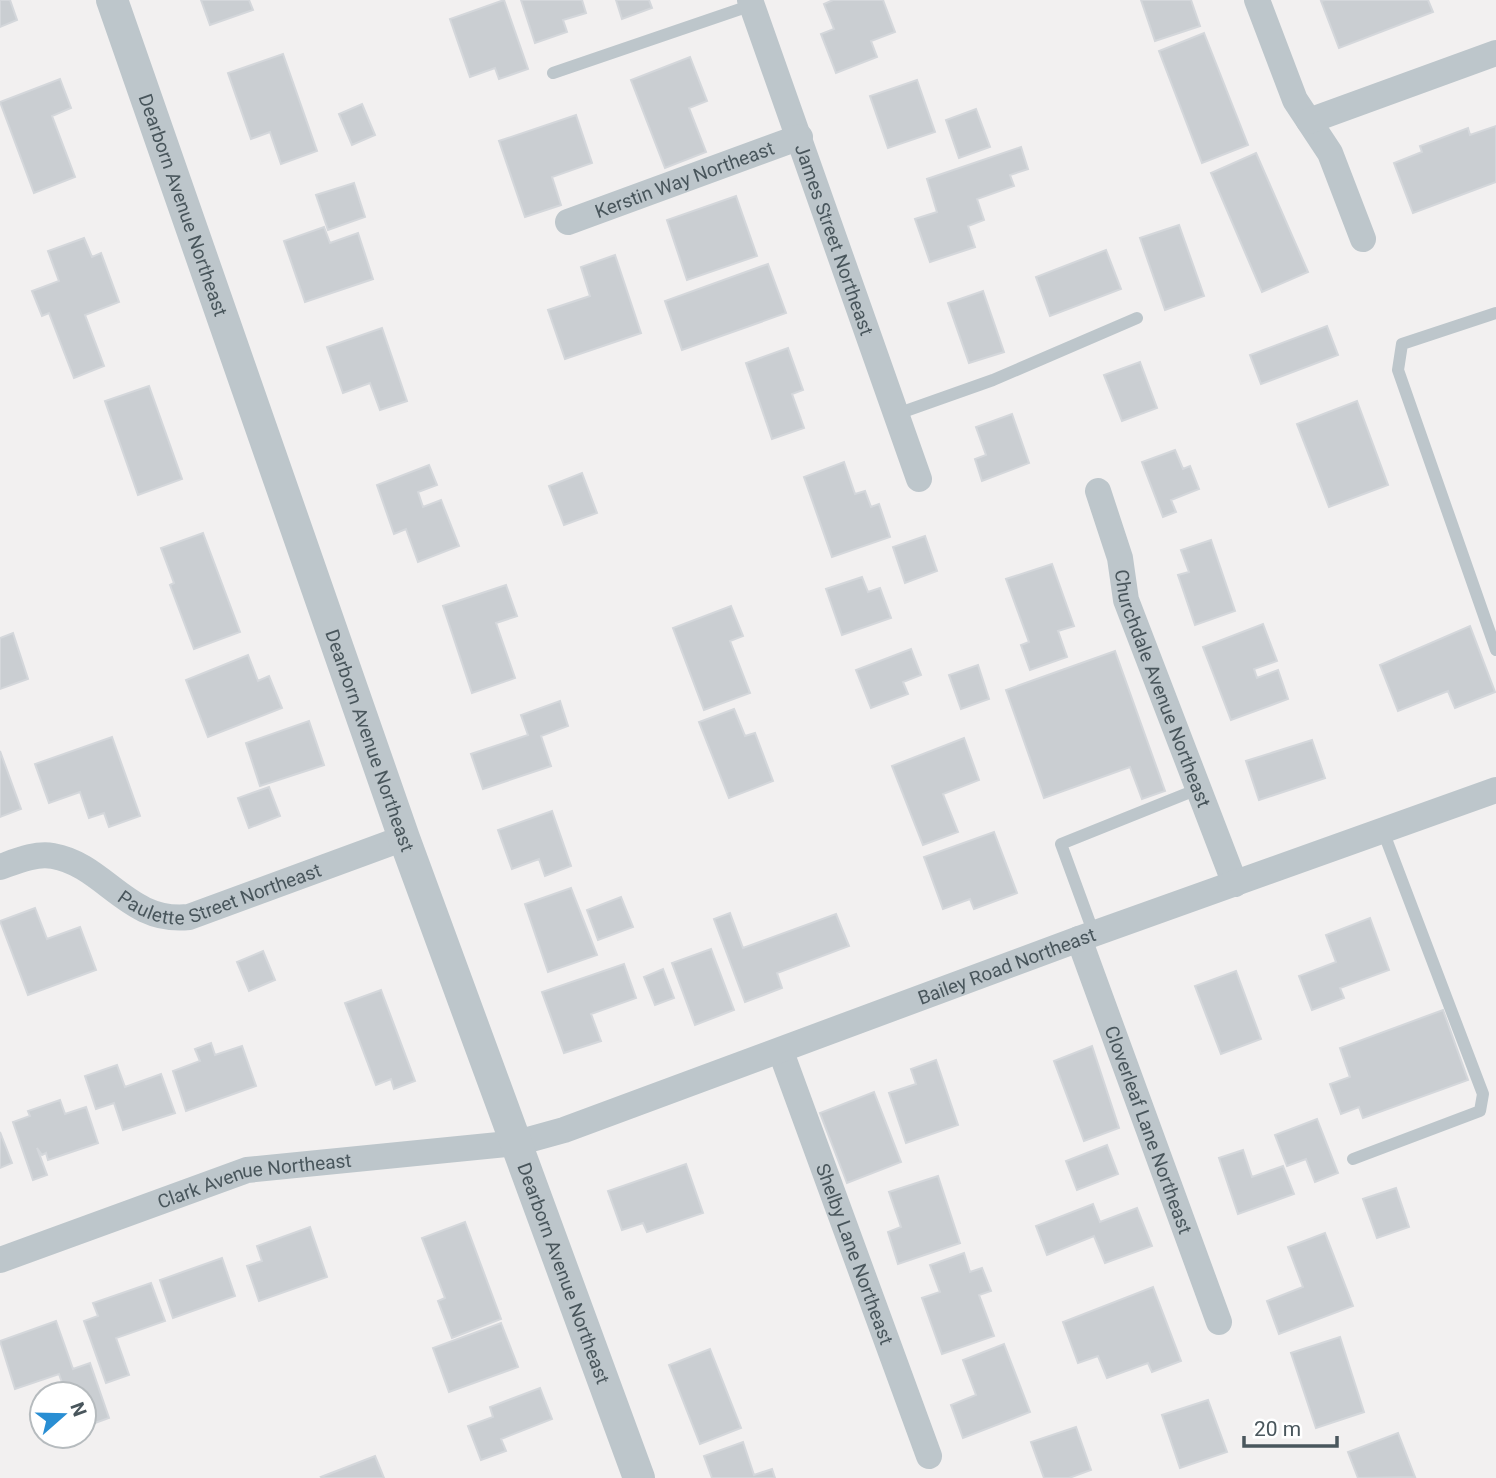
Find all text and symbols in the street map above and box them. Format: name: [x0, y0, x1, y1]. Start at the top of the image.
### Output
street label: Dearborn Avenue Northeast: [134, 91, 233, 319]
street label: Kerstin Way Northeast: [592, 136, 777, 223]
street label: James Street Northeast: [790, 141, 879, 338]
street label: Churchdale Avenue Northeast: [1110, 568, 1216, 810]
street label: Dearborn Avenue Northeast: [321, 626, 419, 855]
street label: Paulette Street Northeast: [114, 858, 324, 929]
street label: Bailey Road Northeast: [914, 923, 1099, 1009]
street label: Cloverleaf Lane Northeast: [1100, 1022, 1197, 1237]
street label: Clark Avenue Northeast: [154, 1148, 352, 1213]
street label: Dearborn Avenue Northeast: [513, 1159, 615, 1387]
street label: Shelby Lane Northeast: [811, 1160, 899, 1348]
north arrow: [28, 1380, 98, 1450]
text: N: [65, 1399, 92, 1420]
scale bar: [1244, 1404, 1337, 1448]
text: 20 m: [1254, 1417, 1301, 1441]

